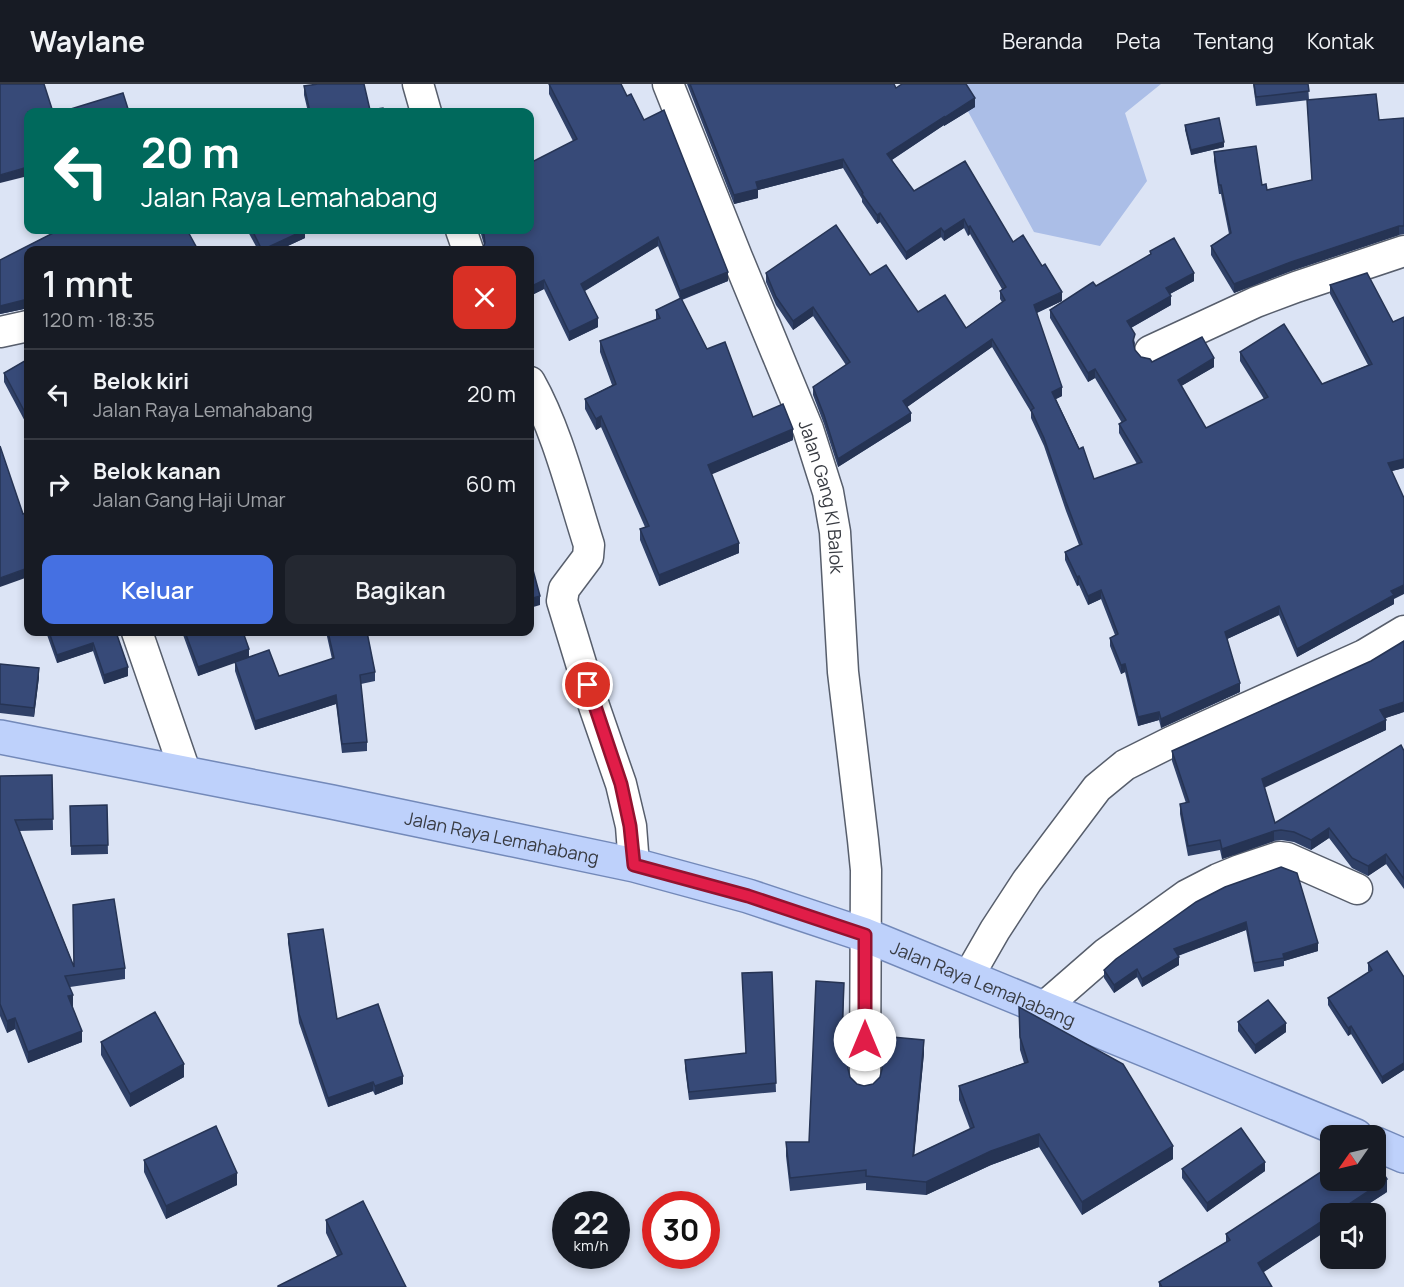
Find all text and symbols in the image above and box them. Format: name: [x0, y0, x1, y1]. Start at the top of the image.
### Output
text: Waylane: [30, 22, 145, 60]
text: Beranda: [1002, 27, 1083, 55]
text: Peta: [1116, 27, 1161, 55]
text: Tentang: [1194, 27, 1274, 55]
text: Kontak: [1307, 27, 1374, 55]
text: 20 m: [141, 123, 240, 181]
icon: left: [42, 132, 120, 210]
text: Jalan Raya Lemahabang: [141, 178, 438, 215]
text: 1 mnt: [42, 259, 134, 308]
button: close: [453, 266, 516, 329]
text: 120 m · 18:35: [42, 306, 155, 333]
text: Belok kiri: [93, 366, 189, 396]
icon: left: [42, 378, 75, 411]
text: 20 m: [467, 379, 516, 409]
text: Jalan Raya Lemahabang: [93, 396, 313, 423]
street label: Jalan Gang Kl Balok: [793, 416, 849, 576]
text: Belok kanan: [93, 456, 221, 486]
icon: right: [42, 468, 75, 501]
text: 60 m: [466, 469, 516, 499]
text: Jalan Gang Haji Umar: [93, 486, 286, 513]
button: Keluar: [42, 555, 273, 624]
button: Bagikan: [285, 555, 516, 624]
pin: [562, 659, 613, 710]
icon: arrive: [571, 668, 604, 701]
street label: Jalan Raya Lemahabang: [403, 806, 601, 869]
street label: Jalan Raya Lemahabang: [887, 935, 1079, 1032]
position arrow: [833, 1008, 897, 1072]
north arrow: [1320, 1125, 1386, 1191]
map controls: [1320, 1125, 1386, 1269]
speed limit sign: 30: [642, 1191, 720, 1269]
text: 22: [573, 1202, 609, 1243]
button: sound: [1320, 1203, 1386, 1269]
text: km/h: [574, 1235, 608, 1256]

